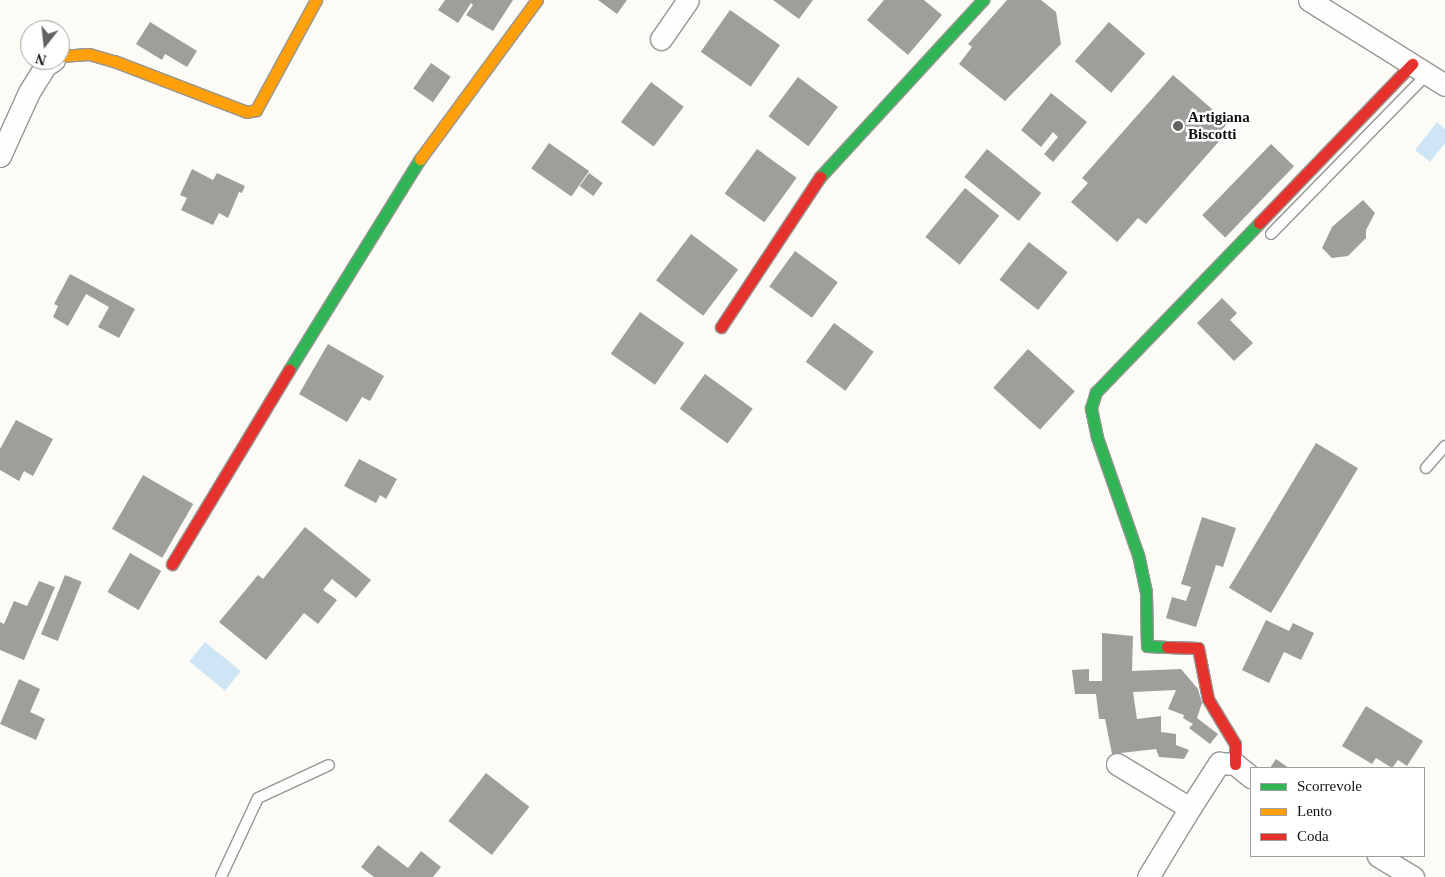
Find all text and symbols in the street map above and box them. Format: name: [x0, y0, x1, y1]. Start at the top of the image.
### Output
north arrow: [20, 20, 70, 70]
text: N: [34, 50, 48, 68]
place label: Artigiana Biscotti: [1188, 108, 1250, 143]
marker: Artigiana Biscotti: [1172, 120, 1184, 132]
legend: [1250, 767, 1425, 857]
text: Scorrevole: [1297, 778, 1362, 794]
text: Lento: [1297, 803, 1332, 819]
text: Coda: [1297, 828, 1329, 844]

